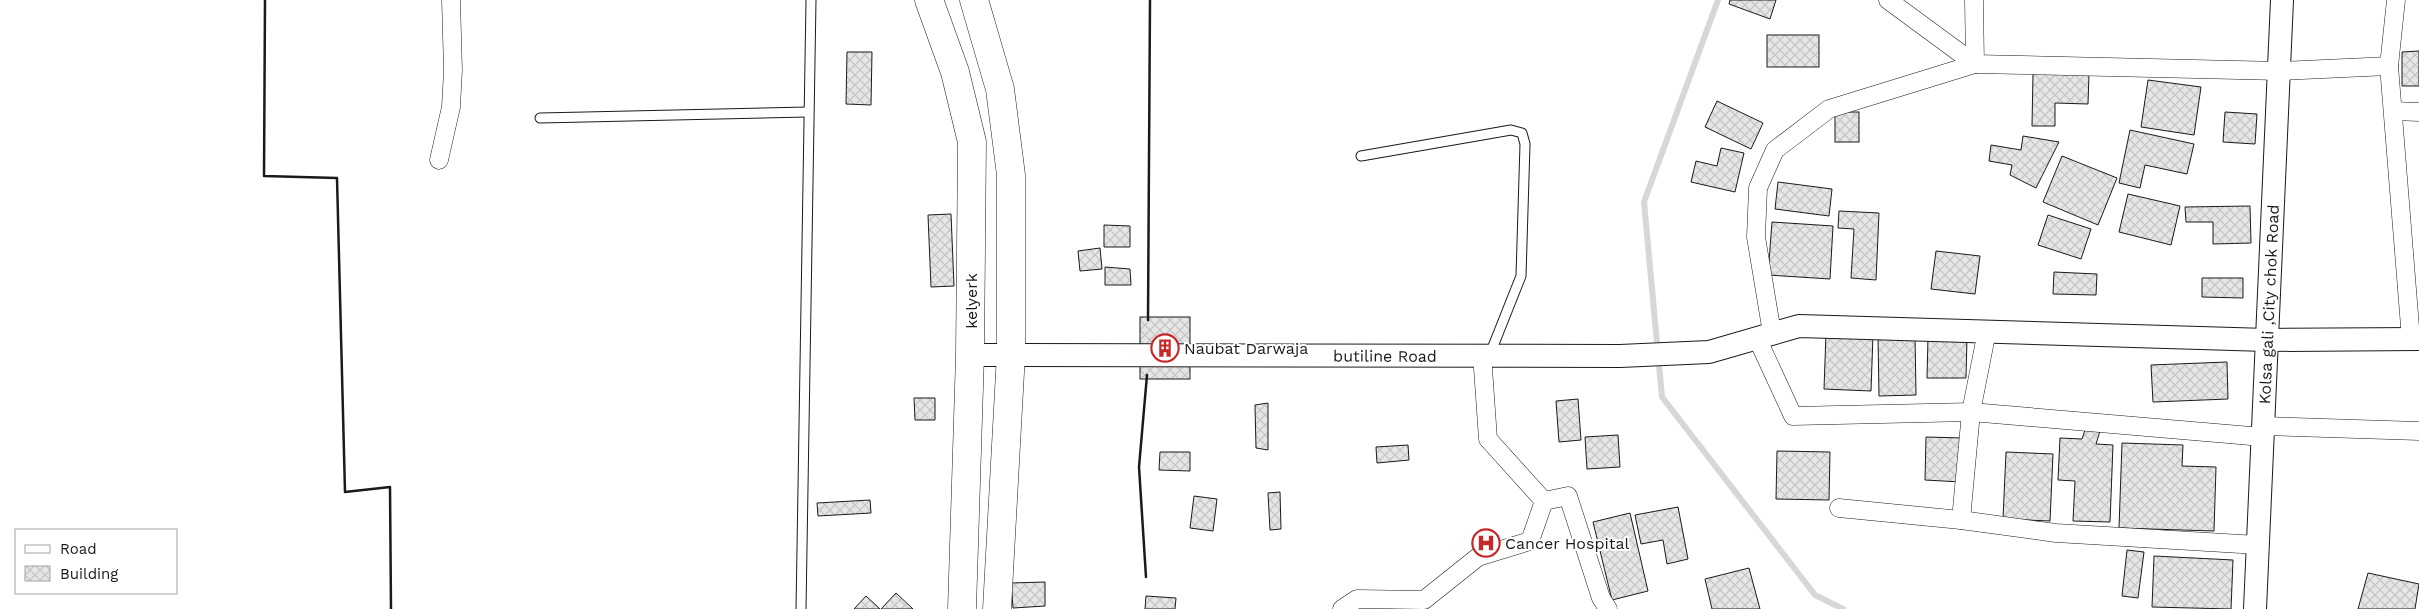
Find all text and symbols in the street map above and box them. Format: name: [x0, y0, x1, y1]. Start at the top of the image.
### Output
street label: Kolsa gali ,City chok Road: [2255, 204, 2283, 405]
street label: kelyerk: [962, 273, 981, 329]
building icon: Naubat Darwaja: [1150, 333, 1180, 363]
place label: Naubat Darwaja: [1184, 339, 1308, 358]
street label: butiline Road: [1333, 347, 1437, 366]
hospital icon: Cancer Hospital: [1471, 528, 1501, 558]
legend: [15, 529, 178, 594]
place label: Cancer Hospital: [1505, 534, 1629, 553]
text: Road: [60, 540, 97, 558]
text: Building: [60, 565, 118, 583]

